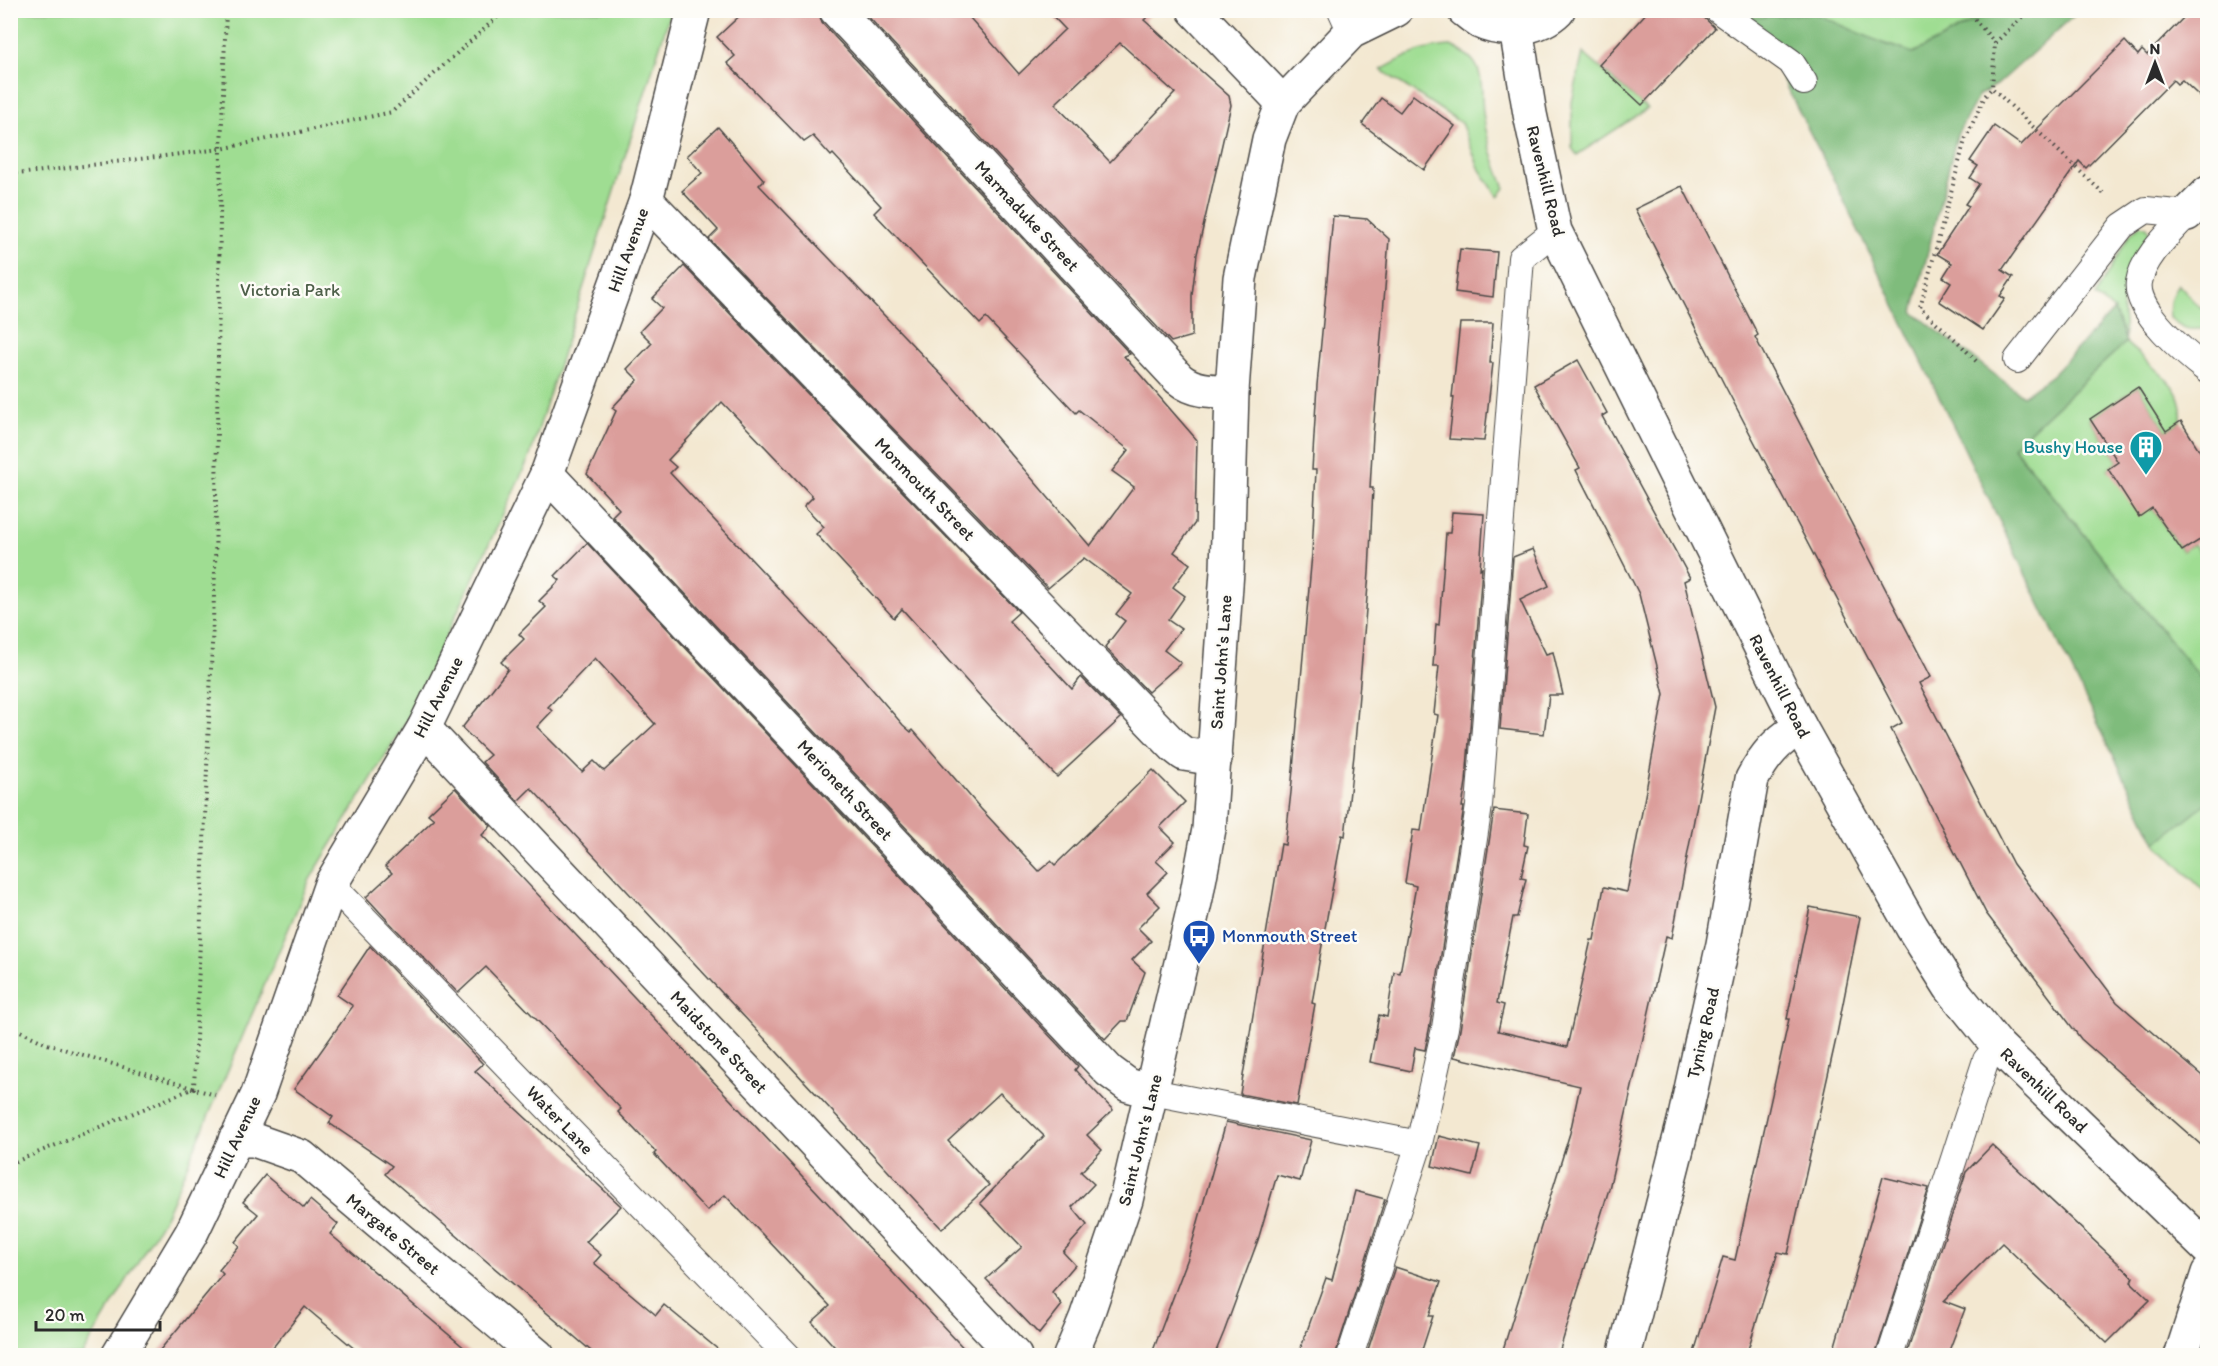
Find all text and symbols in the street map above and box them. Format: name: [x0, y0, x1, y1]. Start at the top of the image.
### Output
north arrow: [2125, 33, 2185, 93]
text: N: [2150, 39, 2160, 58]
street label: Ravenhill Road: [1522, 123, 1570, 239]
street label: Marmaduke Street: [970, 156, 1084, 276]
street label: Hill Avenue: [603, 205, 653, 295]
park label: Victoria Park: [240, 279, 340, 301]
building icon: Bushy House: [2128, 429, 2164, 476]
street label: Monmouth Street: [870, 433, 980, 546]
place label: Bushy House: [2023, 436, 2123, 458]
street label: Saint John's Lane: [1205, 594, 1237, 730]
street label: Ravenhill Road: [1744, 630, 1816, 742]
street label: Hill Avenue: [408, 653, 468, 741]
street label: Merioneth Street: [793, 735, 898, 845]
bus stop icon: Monmouth Street: [1181, 918, 1217, 965]
place label: Monmouth Street: [1222, 925, 1358, 947]
street label: Tyning Road: [1682, 985, 1724, 1081]
street label: Maidstone Street: [666, 986, 772, 1098]
street label: Ravenhill Road: [1995, 1043, 2093, 1138]
street label: Saint John's Lane: [1113, 1072, 1167, 1208]
street label: Water Lane: [522, 1081, 598, 1159]
street label: Hill Avenue: [208, 1092, 266, 1182]
street label: Margate Street: [342, 1188, 445, 1280]
scale bar: [36, 1294, 160, 1332]
text: 20 m: [45, 1304, 85, 1326]

